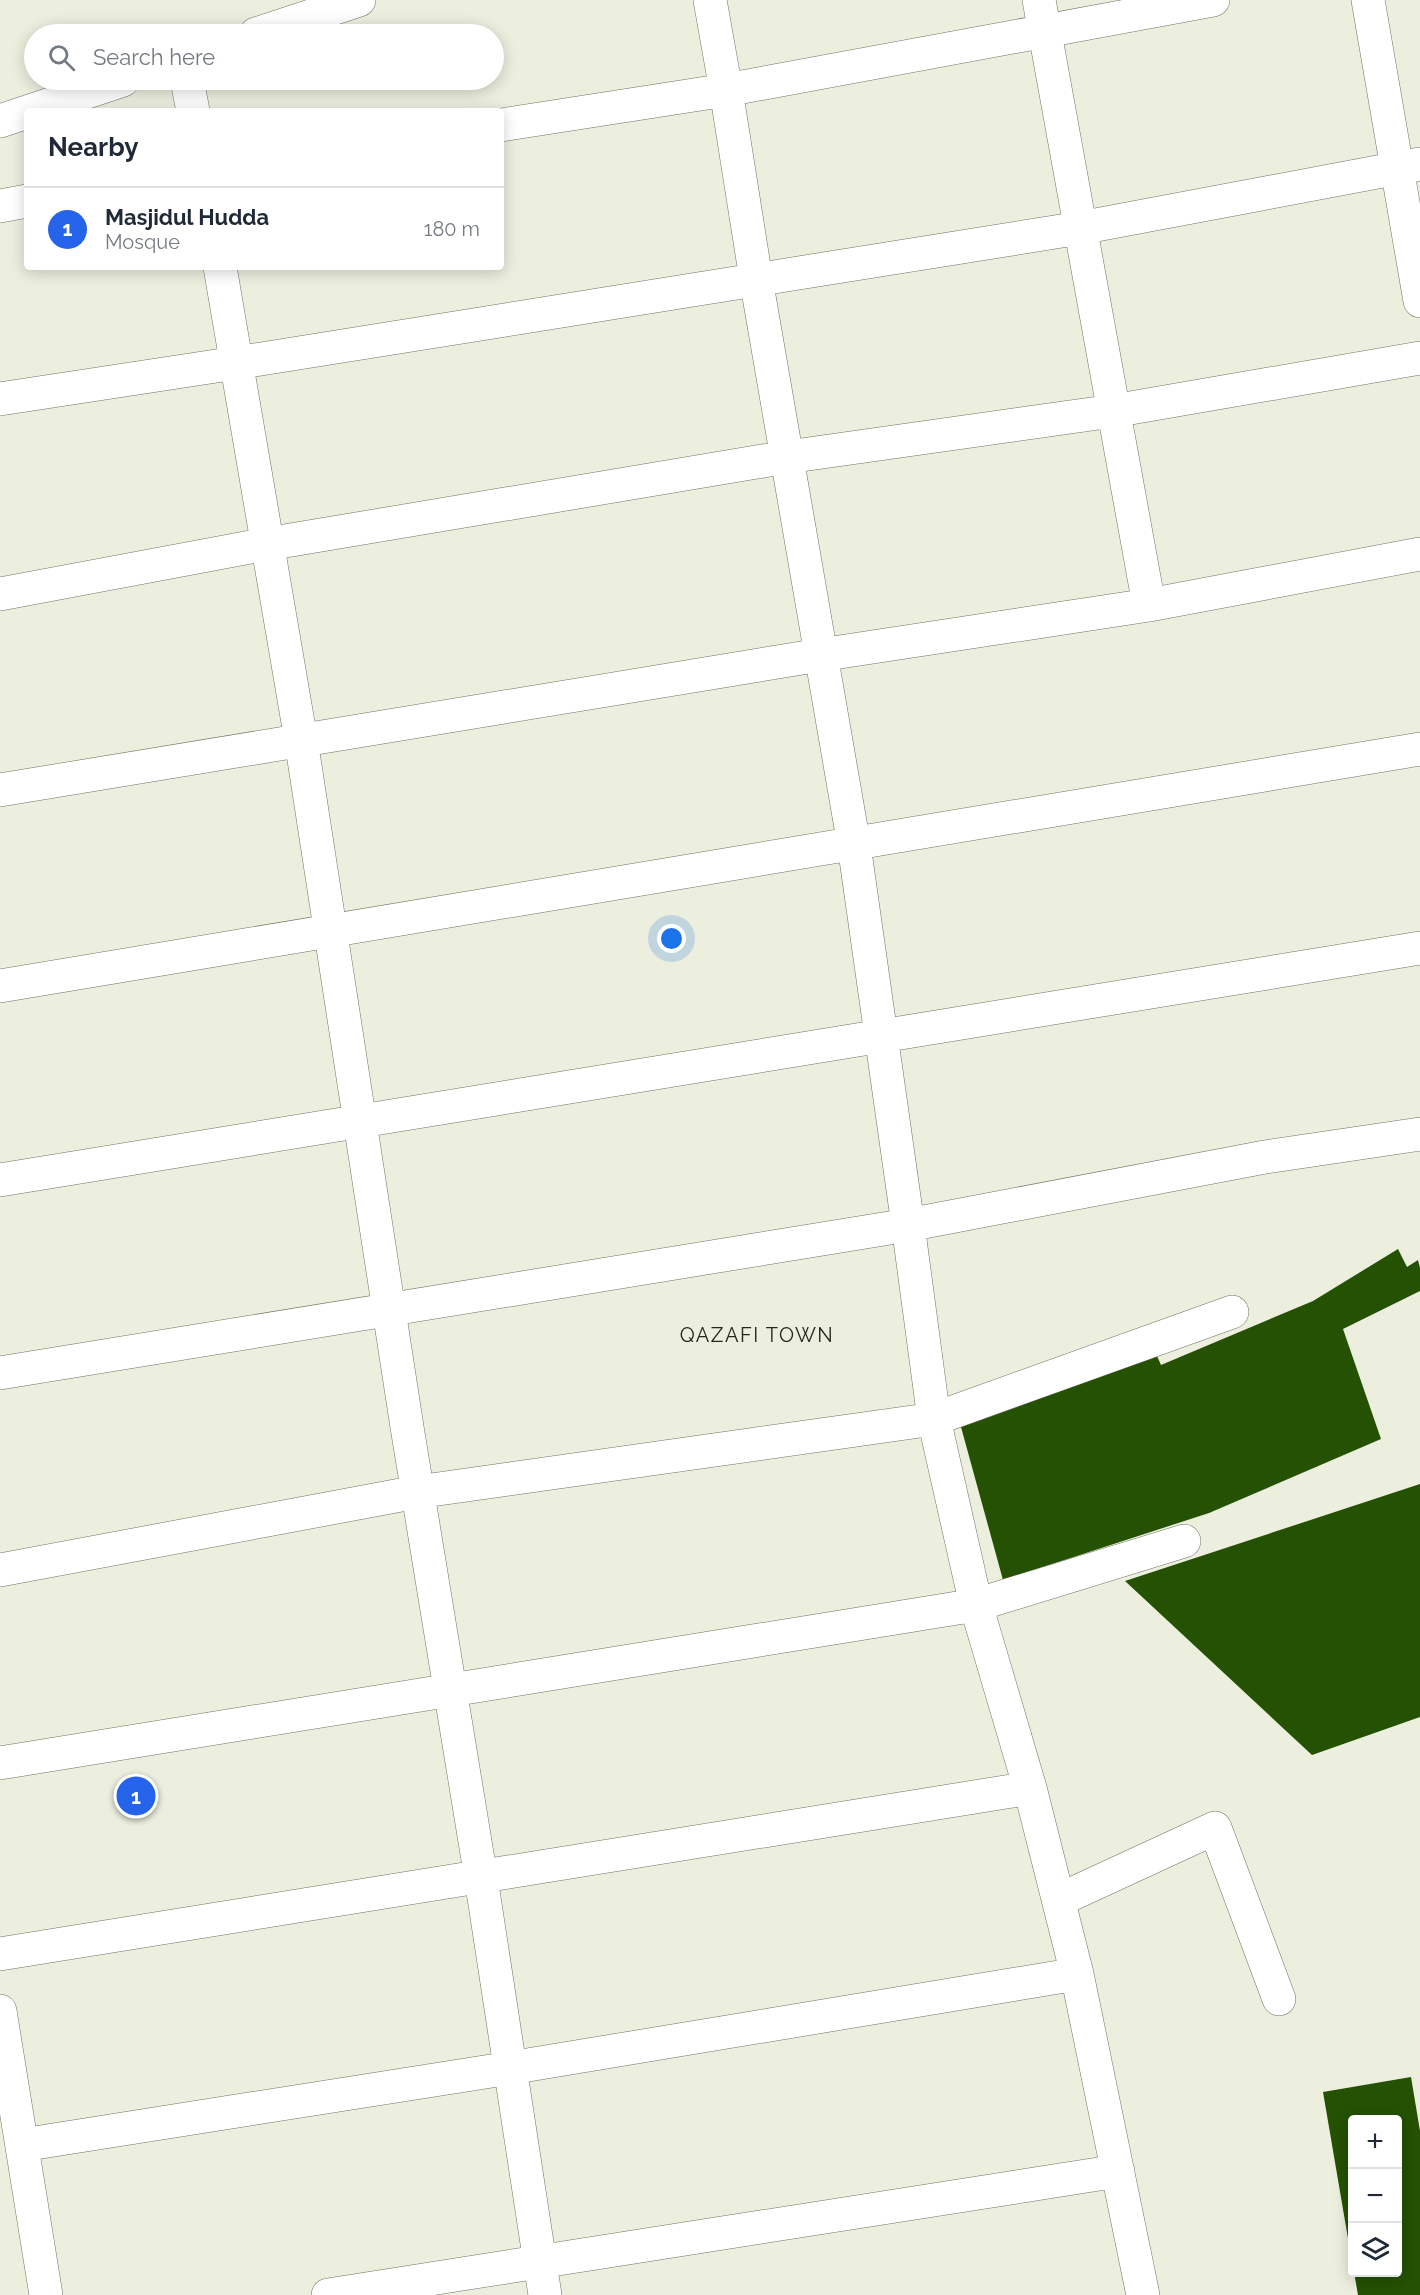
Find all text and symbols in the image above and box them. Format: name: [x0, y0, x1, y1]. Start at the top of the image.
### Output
search box: [24, 24, 504, 90]
icon: search: [45, 41, 78, 74]
text: Search here: [93, 44, 215, 70]
text: Nearby: [48, 132, 138, 162]
text: Masjidul Hudda: [105, 204, 269, 230]
text: 1: [63, 217, 72, 241]
text: 180 m: [424, 217, 480, 241]
text: Mosque: [105, 230, 180, 254]
your location: [657, 924, 686, 953]
district label: QAZAFI TOWN: [680, 1323, 834, 1347]
pin: 1: [116, 1774, 156, 1818]
map controls: [1348, 2115, 1402, 2277]
button: +: [1348, 2115, 1402, 2169]
button: −: [1348, 2169, 1402, 2223]
button: layers: [1348, 2223, 1402, 2277]

